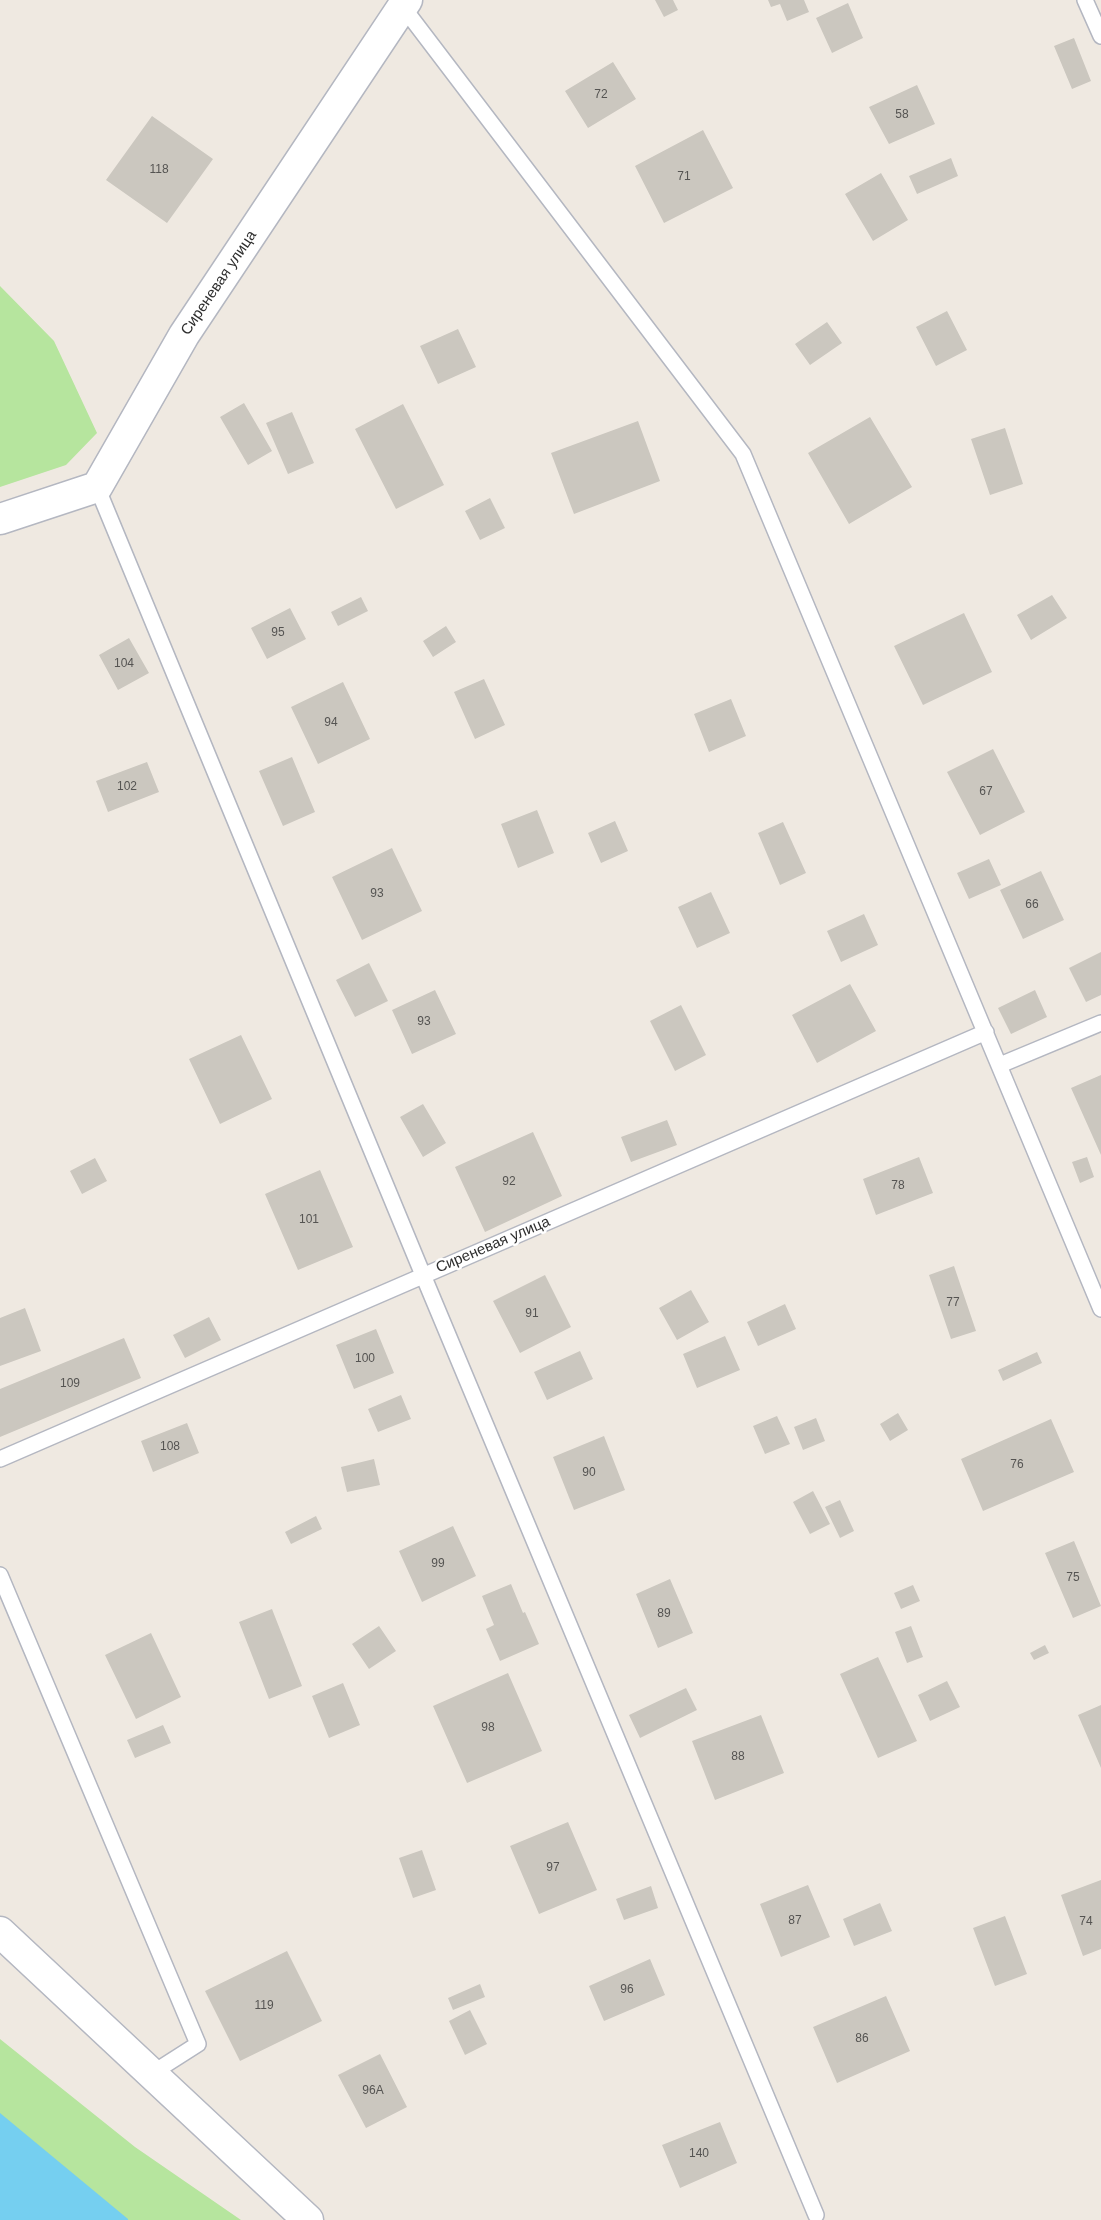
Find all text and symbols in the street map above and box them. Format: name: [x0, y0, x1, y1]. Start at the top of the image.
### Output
house number: 72: [594, 88, 608, 102]
house number: 58: [895, 108, 909, 122]
house number: 118: [149, 163, 169, 177]
house number: 71: [677, 170, 691, 184]
street label: Сиреневая улица: [177, 227, 261, 339]
house number: 95: [271, 626, 285, 640]
house number: 104: [114, 657, 134, 671]
house number: 94: [324, 716, 338, 730]
house number: 102: [117, 780, 137, 794]
house number: 67: [979, 785, 993, 799]
house number: 93: [370, 887, 384, 901]
house number: 66: [1025, 898, 1039, 912]
house number: 93: [417, 1015, 431, 1029]
house number: 92: [502, 1175, 516, 1189]
house number: 78: [891, 1179, 905, 1193]
house number: 101: [299, 1213, 319, 1227]
street label: Сиреневая улица: [433, 1213, 553, 1277]
house number: 77: [946, 1296, 960, 1310]
house number: 91: [525, 1307, 539, 1321]
house number: 100: [355, 1352, 375, 1366]
house number: 109: [60, 1377, 80, 1391]
house number: 108: [160, 1440, 180, 1454]
house number: 76: [1010, 1458, 1024, 1472]
house number: 90: [582, 1466, 596, 1480]
house number: 99: [431, 1557, 445, 1571]
house number: 75: [1066, 1571, 1080, 1585]
house number: 89: [657, 1607, 671, 1621]
house number: 98: [481, 1721, 495, 1735]
house number: 88: [731, 1750, 745, 1764]
house number: 97: [546, 1861, 560, 1875]
house number: 87: [788, 1914, 802, 1928]
house number: 74: [1079, 1915, 1093, 1929]
house number: 96: [620, 1983, 634, 1997]
house number: 119: [254, 1999, 274, 2013]
house number: 86: [855, 2032, 869, 2046]
house number: 96А: [362, 2084, 384, 2098]
house number: 140: [689, 2147, 709, 2161]

